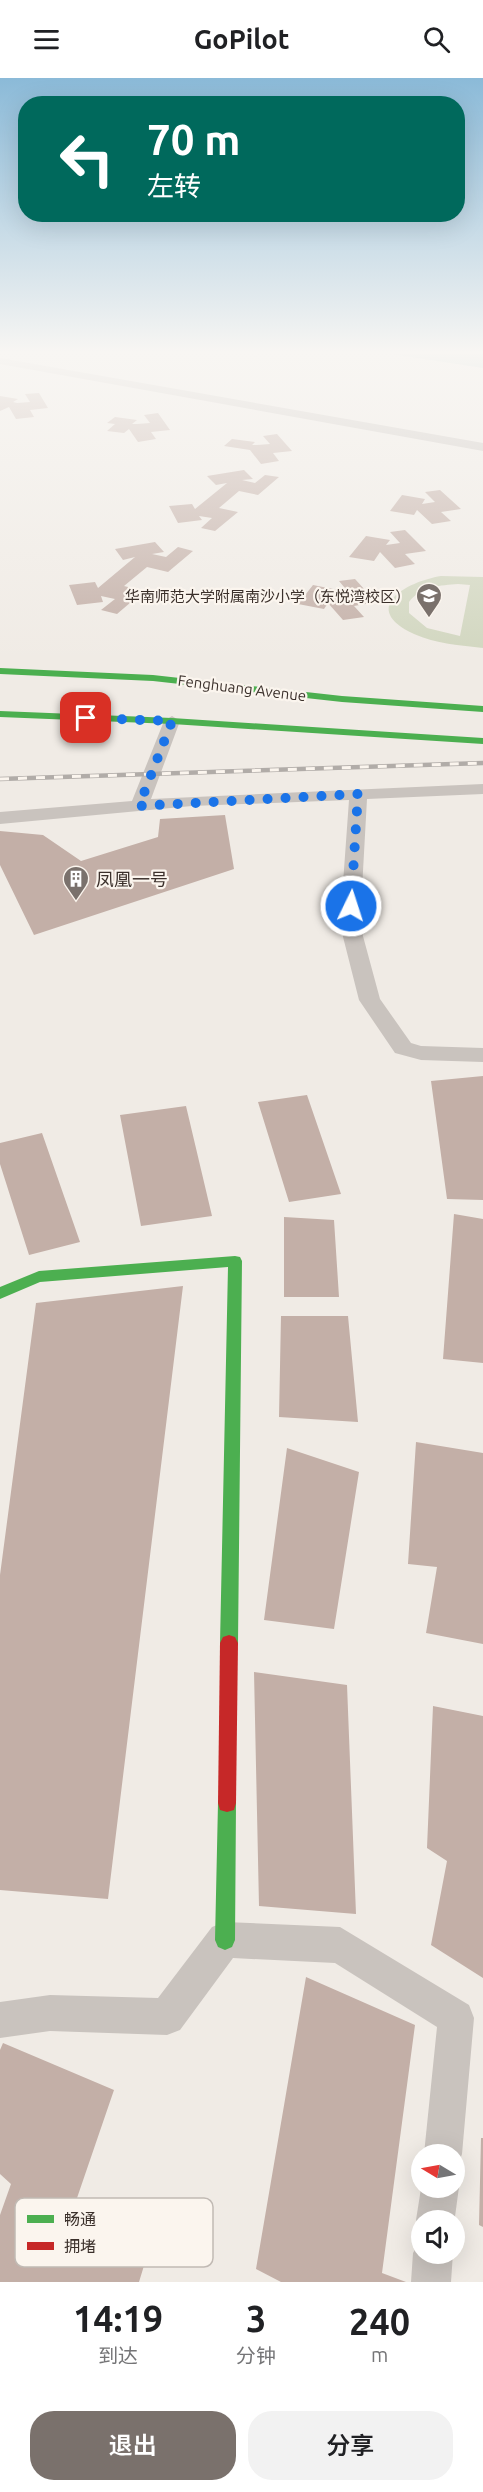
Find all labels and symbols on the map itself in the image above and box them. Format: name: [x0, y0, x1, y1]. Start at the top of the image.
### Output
school or university icon: 华南师范大学附属南沙小学（东悦湾校区）: [414, 581, 444, 619]
place label: 华南师范大学附属南沙小学（东悦湾校区）: [125, 588, 410, 605]
street label: Fenghuang Avenue: [177, 672, 307, 704]
pin: [60, 692, 111, 743]
building icon: 凤凰一号: [61, 864, 91, 902]
place label: 凤凰一号: [96, 869, 168, 889]
position arrow: [319, 874, 383, 938]
north arrow: [411, 2144, 465, 2198]
legend: [15, 2198, 213, 2267]
text: 畅通: [64, 2210, 96, 2228]
text: 拥堵: [64, 2237, 96, 2255]

